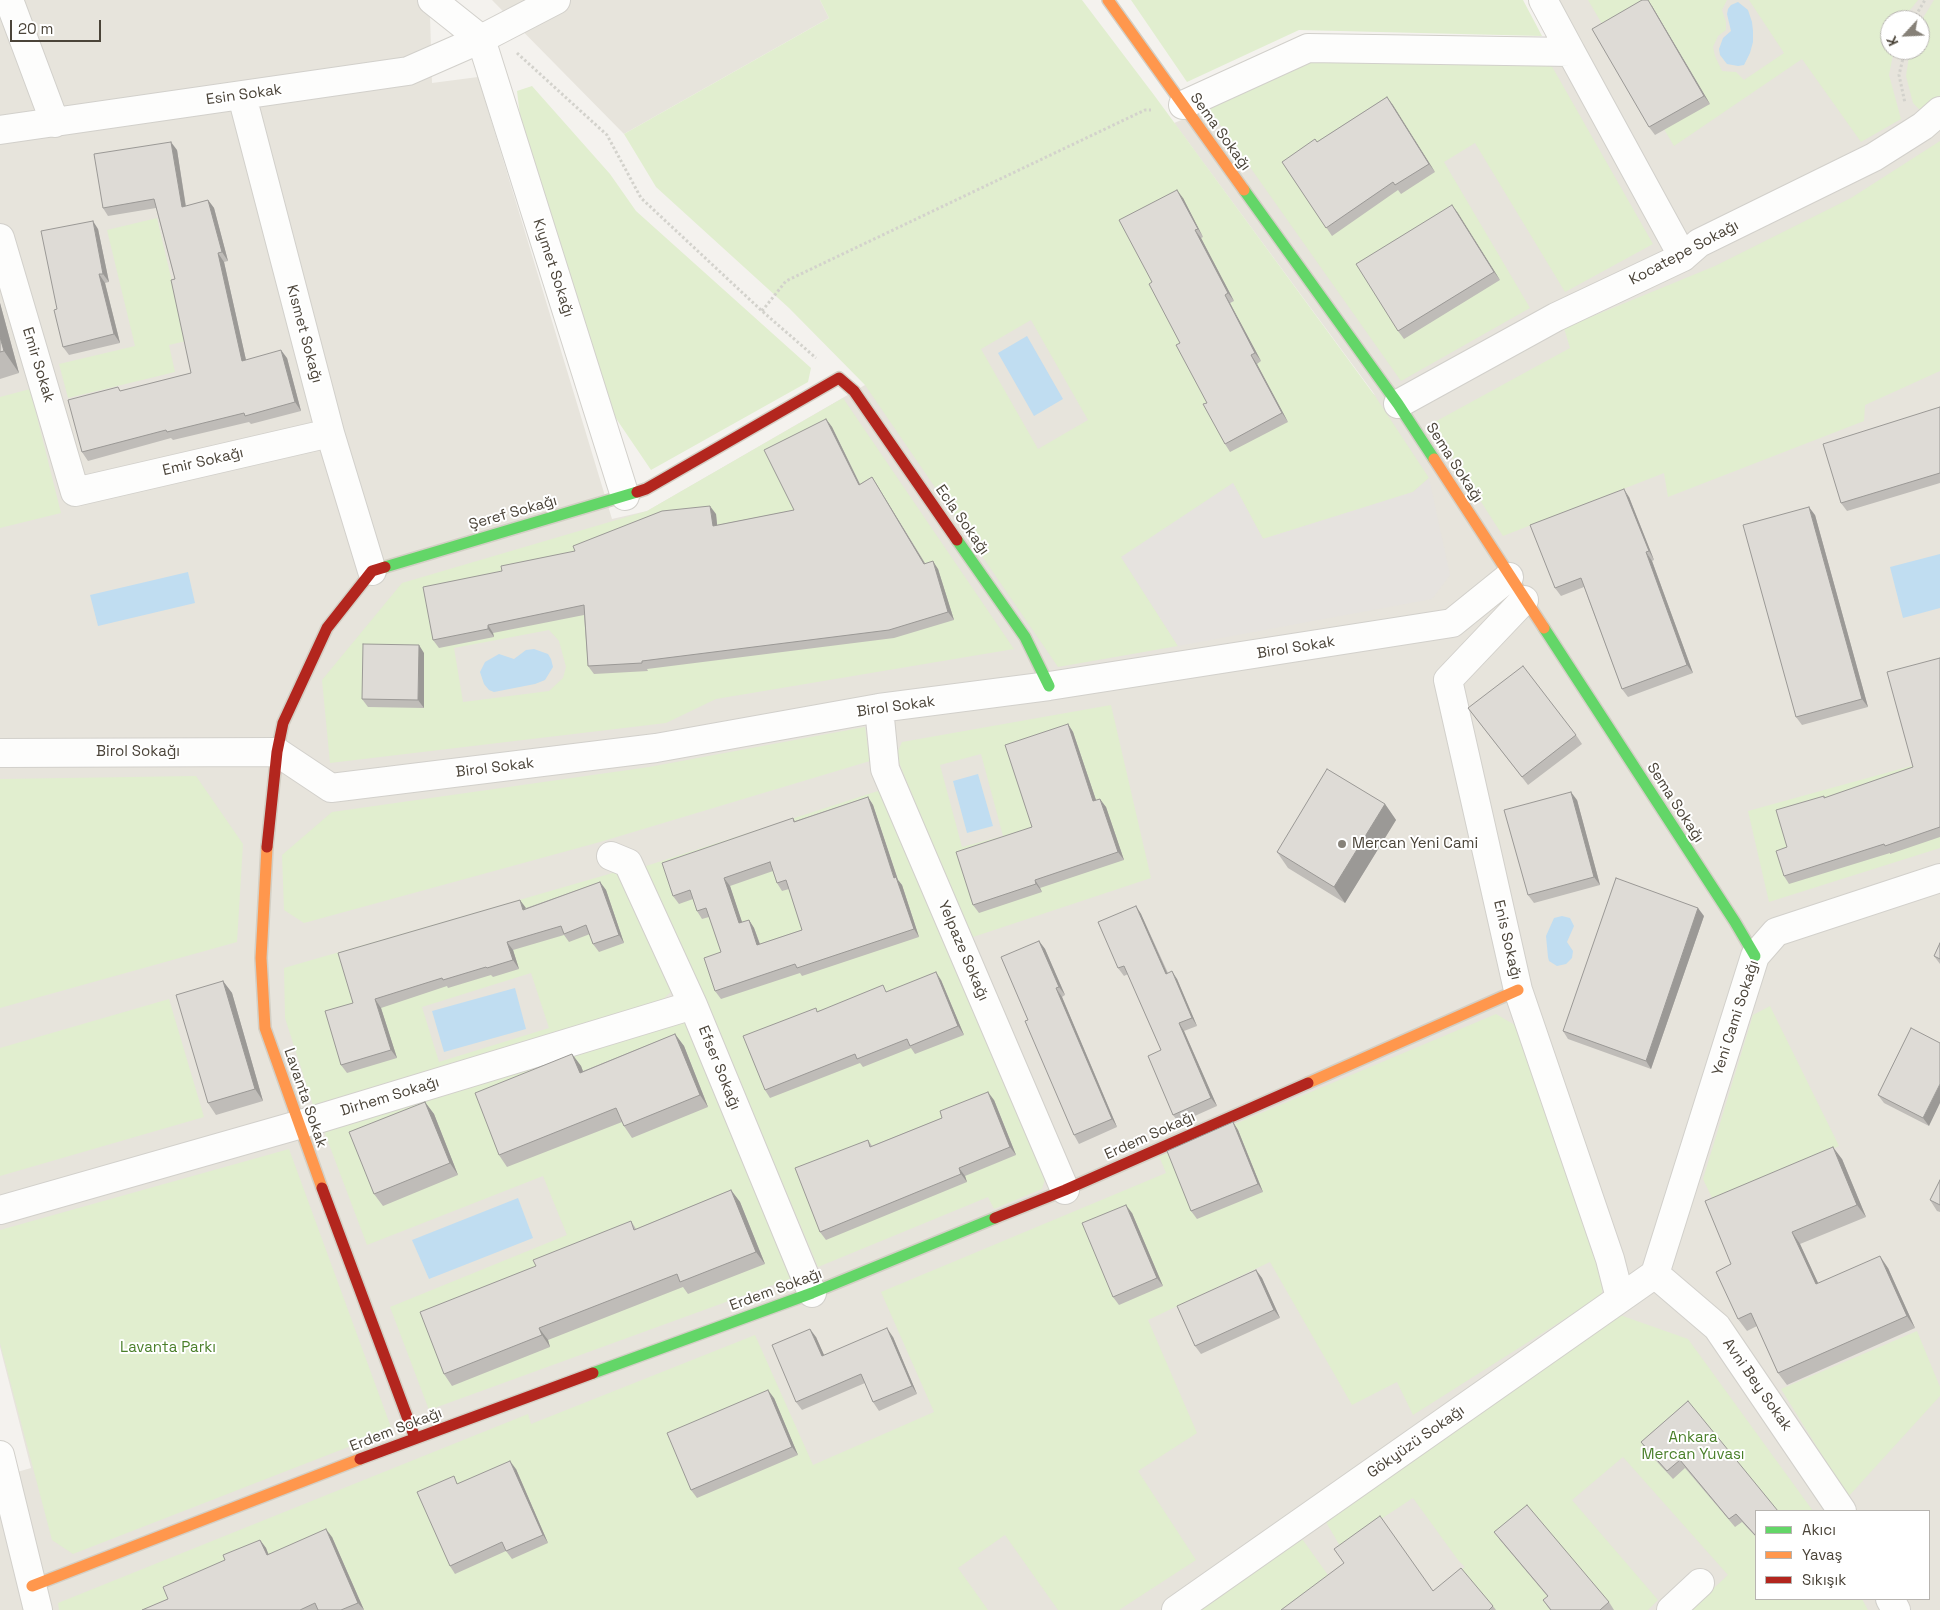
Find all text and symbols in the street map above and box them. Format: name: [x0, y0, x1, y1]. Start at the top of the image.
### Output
scale bar: [12, 10, 104, 42]
north arrow: [1880, 10, 1930, 60]
text: 20 m: [18, 19, 53, 38]
text: K: [1882, 33, 1902, 49]
street label: Esin Sokak: [205, 81, 283, 109]
street label: Sema Sokağı: [1186, 90, 1254, 174]
street label: Kıymet Sokağı: [529, 217, 577, 319]
street label: Kocatepe Sokağı: [1626, 217, 1742, 289]
street label: Kısmet Sokağı: [282, 283, 326, 385]
street label: Emir Sokak: [18, 325, 58, 405]
street label: Sema Sokağı: [1422, 420, 1486, 506]
street label: Emir Sokağı: [161, 444, 245, 480]
street label: Ecla Sokağı: [931, 481, 993, 559]
street label: Şeref Sokağı: [467, 492, 559, 534]
street label: Birol Sokak: [1256, 633, 1336, 663]
street label: Birol Sokak: [856, 693, 936, 721]
street label: Birol Sokağı: [96, 743, 180, 761]
street label: Birol Sokak: [455, 754, 535, 782]
street label: Sema Sokağı: [1643, 760, 1707, 846]
place label: Mercan Yeni Cami: [1352, 835, 1478, 853]
marker: Mercan Yeni Cami: [1336, 838, 1348, 850]
street label: Yelpaze Sokağı: [934, 898, 992, 1004]
street label: Enis Sokağı: [1489, 898, 1525, 982]
street label: Yeni Cami Sokağı: [1709, 958, 1763, 1078]
street label: Efser Sokağı: [694, 1023, 744, 1113]
street label: Lavanta Sokak: [280, 1046, 330, 1150]
street label: Dirhem Sokağı: [339, 1073, 441, 1121]
street label: Erdem Sokağı: [1102, 1108, 1198, 1164]
street label: Erdem Sokağı: [727, 1265, 825, 1315]
street label: Avni Bey Sokak: [1718, 1335, 1796, 1435]
park label: Lavanta Parkı: [120, 1339, 216, 1357]
street label: Gökyüzü Sokağı: [1364, 1402, 1468, 1482]
street label: Erdem Sokağı: [347, 1404, 445, 1456]
park label: Ankara Mercan Yuvası: [1641, 1429, 1745, 1464]
legend: [1755, 1510, 1930, 1600]
text: Akıcı: [1802, 1520, 1836, 1539]
text: Yavaş: [1802, 1545, 1842, 1564]
text: Sıkışık: [1802, 1570, 1846, 1589]

